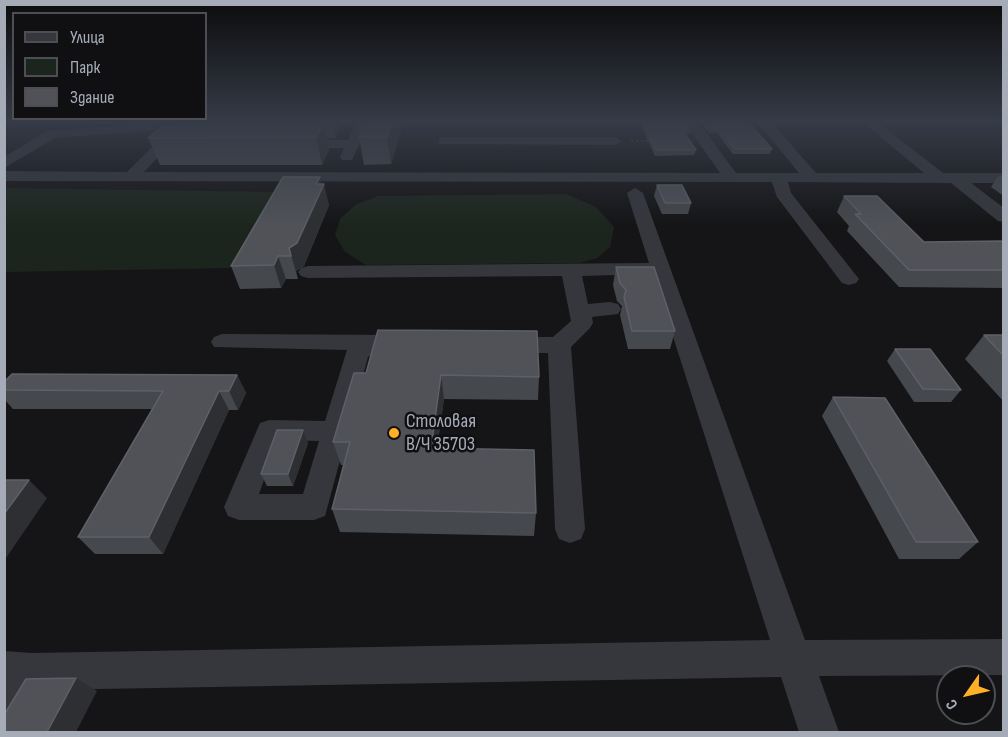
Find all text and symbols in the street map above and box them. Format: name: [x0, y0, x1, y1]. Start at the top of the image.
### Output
legend: [12, 12, 207, 120]
text: Улица: [70, 27, 105, 48]
text: Парк: [70, 57, 100, 78]
text: Здание: [70, 87, 115, 108]
place label: Столовая В/Ч 35703: [406, 410, 476, 457]
marker: Столовая В/Ч 35703: [387, 426, 401, 440]
north arrow: [936, 665, 996, 725]
text: С: [942, 696, 962, 713]

